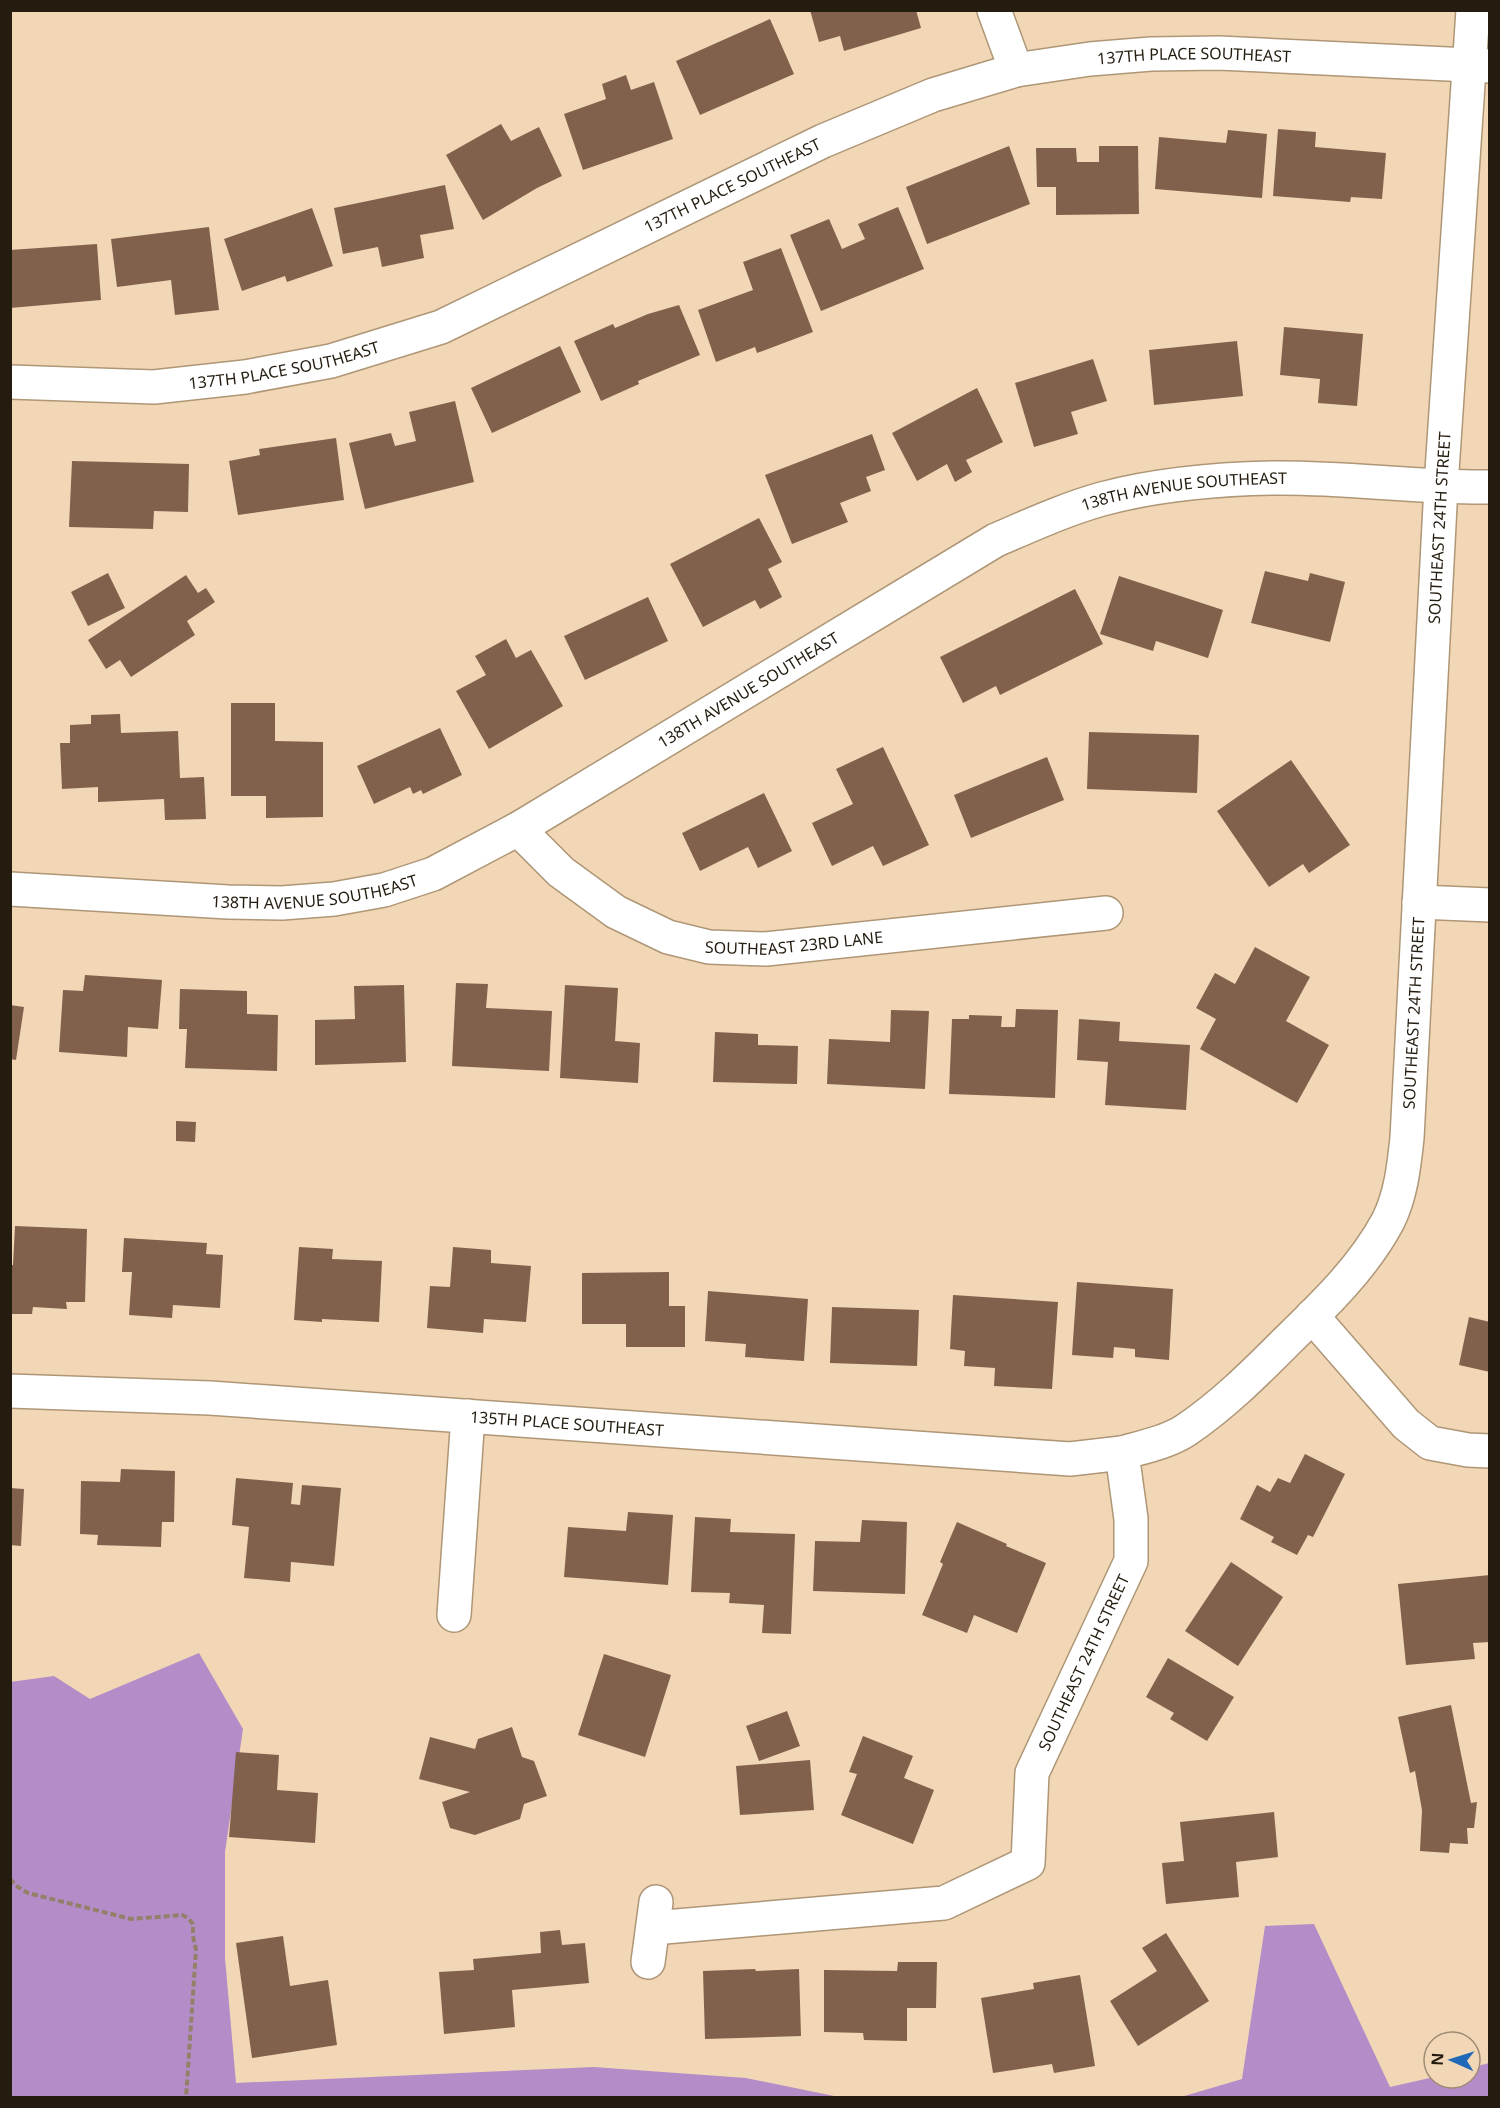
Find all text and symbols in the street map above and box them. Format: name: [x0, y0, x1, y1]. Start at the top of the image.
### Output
street label: 137TH PLACE SOUTHEAST: [1096, 42, 1292, 69]
street label: 137TH PLACE SOUTHEAST: [640, 133, 824, 238]
street label: 137TH PLACE SOUTHEAST: [187, 336, 382, 394]
street label: SOUTHEAST 24TH STREET: [1423, 431, 1456, 624]
street label: 138TH AVENUE SOUTHEAST: [1078, 467, 1287, 516]
street label: 138TH AVENUE SOUTHEAST: [653, 627, 843, 753]
street label: 138TH AVENUE SOUTHEAST: [211, 869, 420, 914]
street label: SOUTHEAST 24TH STREET: [1398, 916, 1430, 1110]
street label: SOUTHEAST 23RD LANE: [705, 926, 884, 960]
street label: 135TH PLACE SOUTHEAST: [469, 1405, 665, 1441]
street label: SOUTHEAST 24TH STREET: [1033, 1571, 1134, 1754]
north arrow: [1422, 2030, 1482, 2090]
text: N: [1426, 2052, 1448, 2066]

